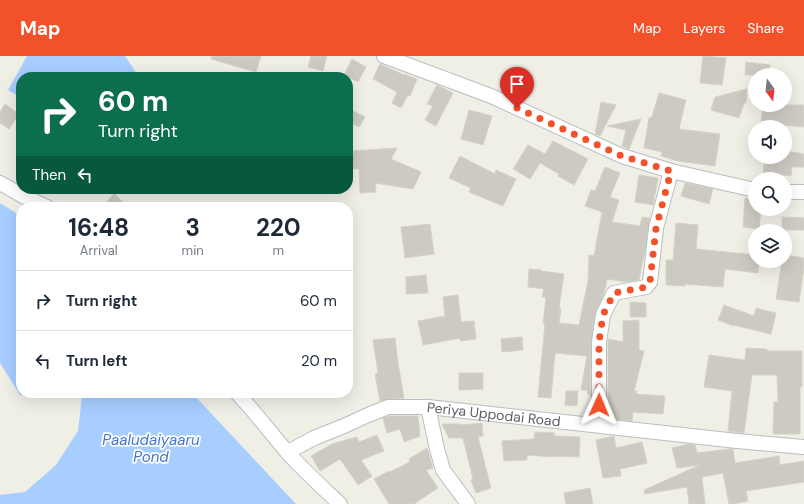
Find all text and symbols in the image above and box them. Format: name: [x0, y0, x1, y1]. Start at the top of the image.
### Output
text: Map: [20, 16, 60, 41]
text: Map: [633, 19, 661, 37]
text: Layers: [683, 19, 725, 37]
text: Share: [747, 19, 784, 37]
pin: [500, 67, 534, 108]
north arrow: [748, 68, 792, 112]
map controls: [748, 68, 792, 268]
icon: arrive: [506, 73, 528, 95]
text: 60 m: [98, 83, 168, 120]
icon: right: [32, 88, 84, 140]
text: Turn right: [98, 119, 178, 143]
button: sound: [748, 120, 792, 164]
icon: left: [74, 164, 96, 186]
text: Then: [32, 165, 66, 185]
button: search: [748, 172, 792, 216]
text: 16:48: [68, 212, 129, 243]
text: 3: [185, 212, 200, 243]
text: 220: [256, 212, 301, 243]
button: layers: [748, 224, 792, 268]
text: Arrival: [80, 242, 118, 259]
text: min: [182, 242, 204, 259]
text: m: [273, 242, 284, 259]
icon: right: [32, 290, 54, 312]
text: Turn right: [66, 291, 137, 311]
text: 60 m: [300, 291, 337, 311]
icon: left: [32, 350, 54, 372]
text: Turn left: [66, 351, 127, 371]
text: 20 m: [301, 351, 337, 371]
position arrow: [578, 384, 620, 426]
street label: Periya Uppodai Road: [426, 398, 561, 431]
water label: Paaludaiyaaru Pond: [102, 430, 200, 467]

